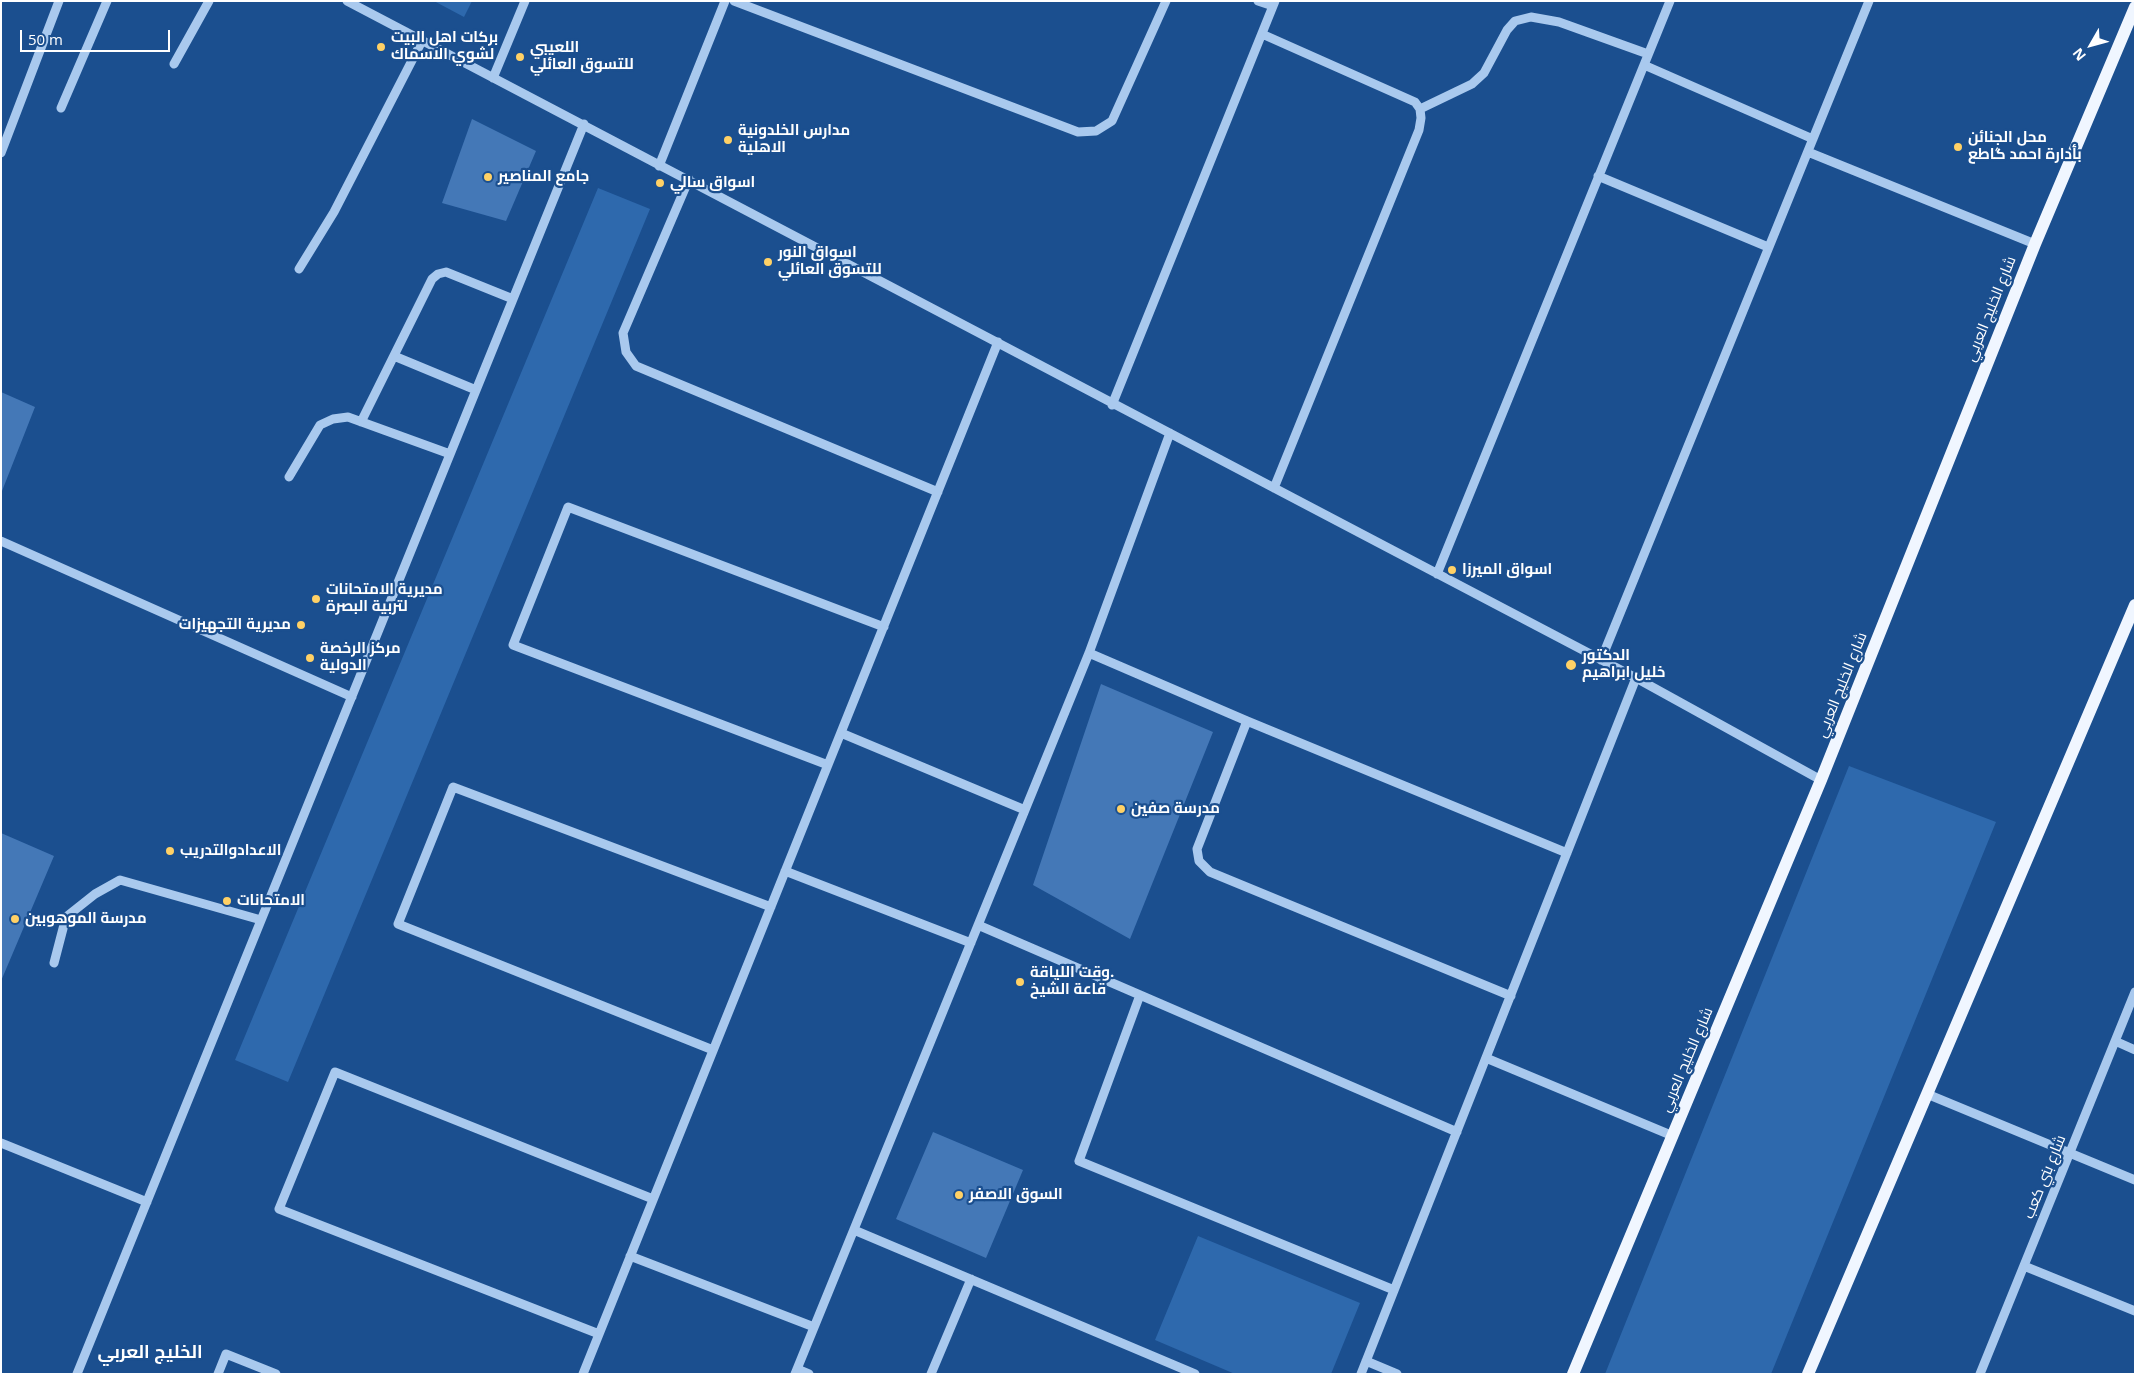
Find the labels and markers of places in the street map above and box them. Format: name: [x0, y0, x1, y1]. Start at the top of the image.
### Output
place label: بركات اهل البيت لشوي الاسماك: [391, 29, 498, 64]
place label: اللعيبي للتسوق العائلي: [530, 39, 634, 74]
marker: بركات اهل البيت لشوي الاسماك: [375, 41, 387, 53]
marker: اللعيبي للتسوق العائلي: [514, 51, 526, 63]
place label: مدارس الخلدونية الاهلية: [738, 122, 850, 157]
place label: محل الجنائن بأدارة احمد گاطع: [1968, 129, 2082, 164]
marker: مدارس الخلدونية الاهلية: [722, 134, 734, 146]
marker: محل الجنائن بأدارة احمد گاطع: [1952, 141, 1964, 153]
place label: جامع المناصير: [498, 168, 589, 186]
marker: جامع المناصير: [482, 171, 494, 183]
place label: اسواق سالي: [670, 174, 755, 192]
marker: اسواق سالي: [654, 177, 666, 189]
place label: اسواق النور للتسوق العائلي: [778, 244, 882, 279]
marker: اسواق النور للتسوق العائلي: [762, 256, 774, 268]
place label: اسواق الميرزا: [1462, 561, 1552, 579]
marker: اسواق الميرزا: [1446, 564, 1458, 576]
place label: مديرية الامتحانات لتربية البصرة: [326, 581, 443, 616]
marker: مديرية الامتحانات لتربية البصرة: [310, 593, 322, 605]
place label: مديرية التجهيزات: [179, 616, 291, 634]
marker: مديرية التجهيزات: [295, 619, 307, 631]
place label: مركز الرخصة الدولية: [320, 640, 401, 675]
place label: الدكتور خليل ابراهيم: [1582, 647, 1665, 682]
marker: مركز الرخصة الدولية: [304, 652, 316, 664]
marker: الدكتور خليل ابراهيم: [1564, 658, 1578, 672]
place label: مدرسة صفين: [1131, 800, 1220, 818]
marker: مدرسة صفين: [1115, 803, 1127, 815]
place label: الاعدادوالتدريب: [180, 842, 281, 860]
marker: الاعدادوالتدريب: [164, 845, 176, 857]
place label: الامتحانات: [237, 892, 305, 910]
marker: الامتحانات: [221, 895, 233, 907]
place label: مدرسة الموهوبين: [25, 910, 147, 928]
marker: مدرسة الموهوبين: [9, 913, 21, 925]
place label: وقت اللياقة. قاعة الشيخ: [1030, 964, 1114, 999]
marker: وقت اللياقة. قاعة الشيخ: [1014, 976, 1026, 988]
place label: السوق الاصفر: [969, 1186, 1063, 1204]
marker: السوق الاصفر: [953, 1189, 965, 1201]

